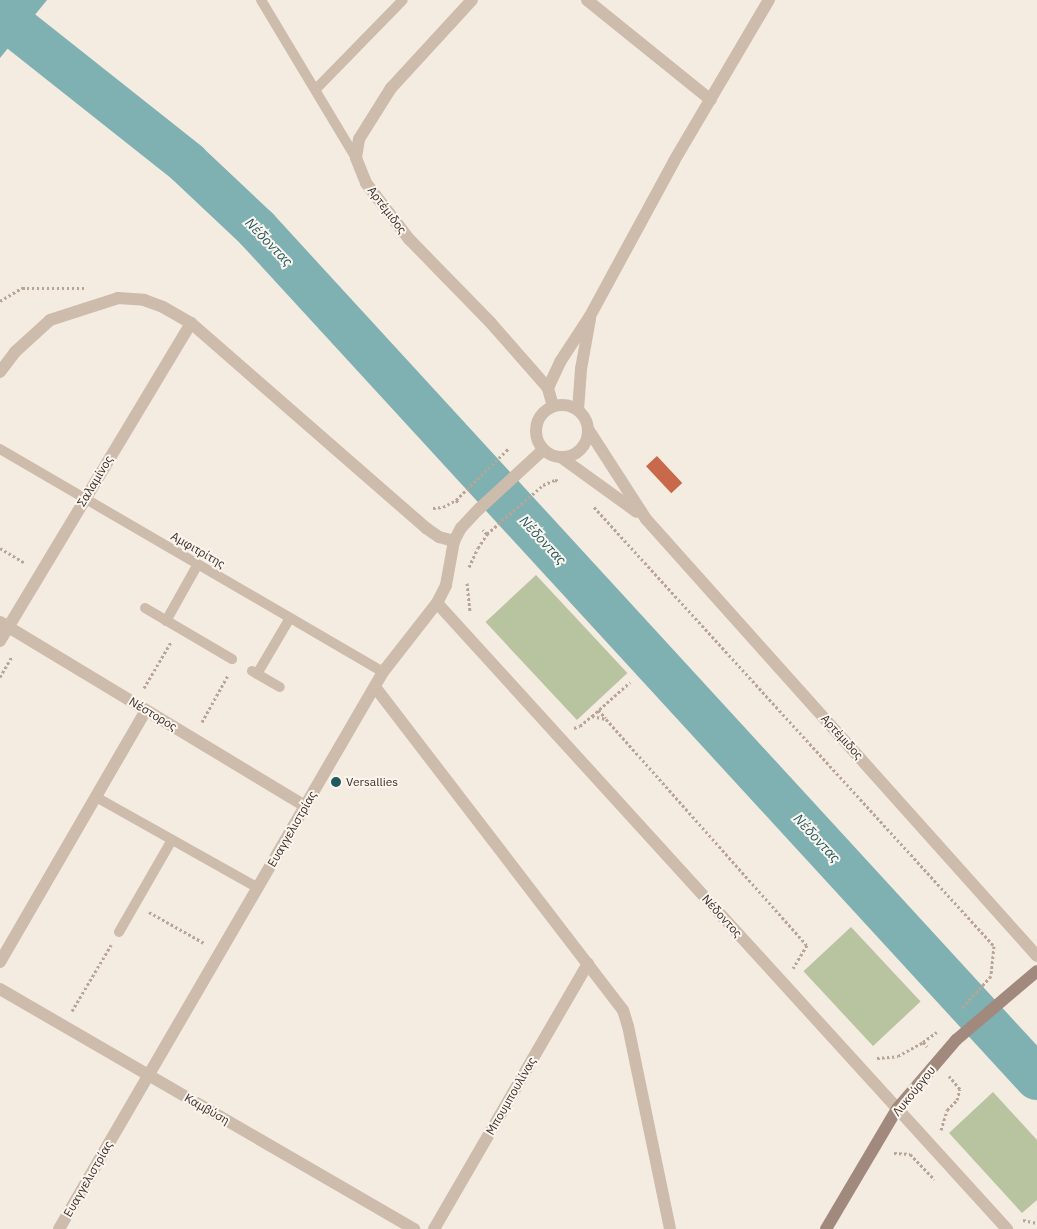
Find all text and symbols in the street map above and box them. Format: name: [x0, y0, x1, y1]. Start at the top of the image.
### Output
street label: Αρτέμιδος: [365, 183, 409, 237]
water label: Νέδoντας: [242, 214, 296, 270]
street label: Σαλαμίνος: [74, 453, 116, 509]
water label: Νέδoντας: [516, 512, 570, 568]
street label: Αμφιτρίτης: [168, 529, 228, 571]
street label: Νέστορος: [126, 694, 180, 734]
street label: Αρτέμιδος: [818, 712, 866, 762]
place label: Versallies: [346, 775, 398, 789]
marker: Versallies: [330, 776, 342, 788]
street label: Ευαγγελιστρίας: [264, 788, 320, 870]
water label: Νέδoντας: [790, 810, 844, 866]
street label: Νέδοντος: [699, 892, 745, 940]
street label: Μπουμπουλίνας: [483, 1055, 539, 1137]
street label: Λυκούργου: [889, 1063, 939, 1119]
street label: Καμβύση: [182, 1090, 232, 1128]
street label: Ευαγγελιστρίας: [60, 1138, 116, 1220]

